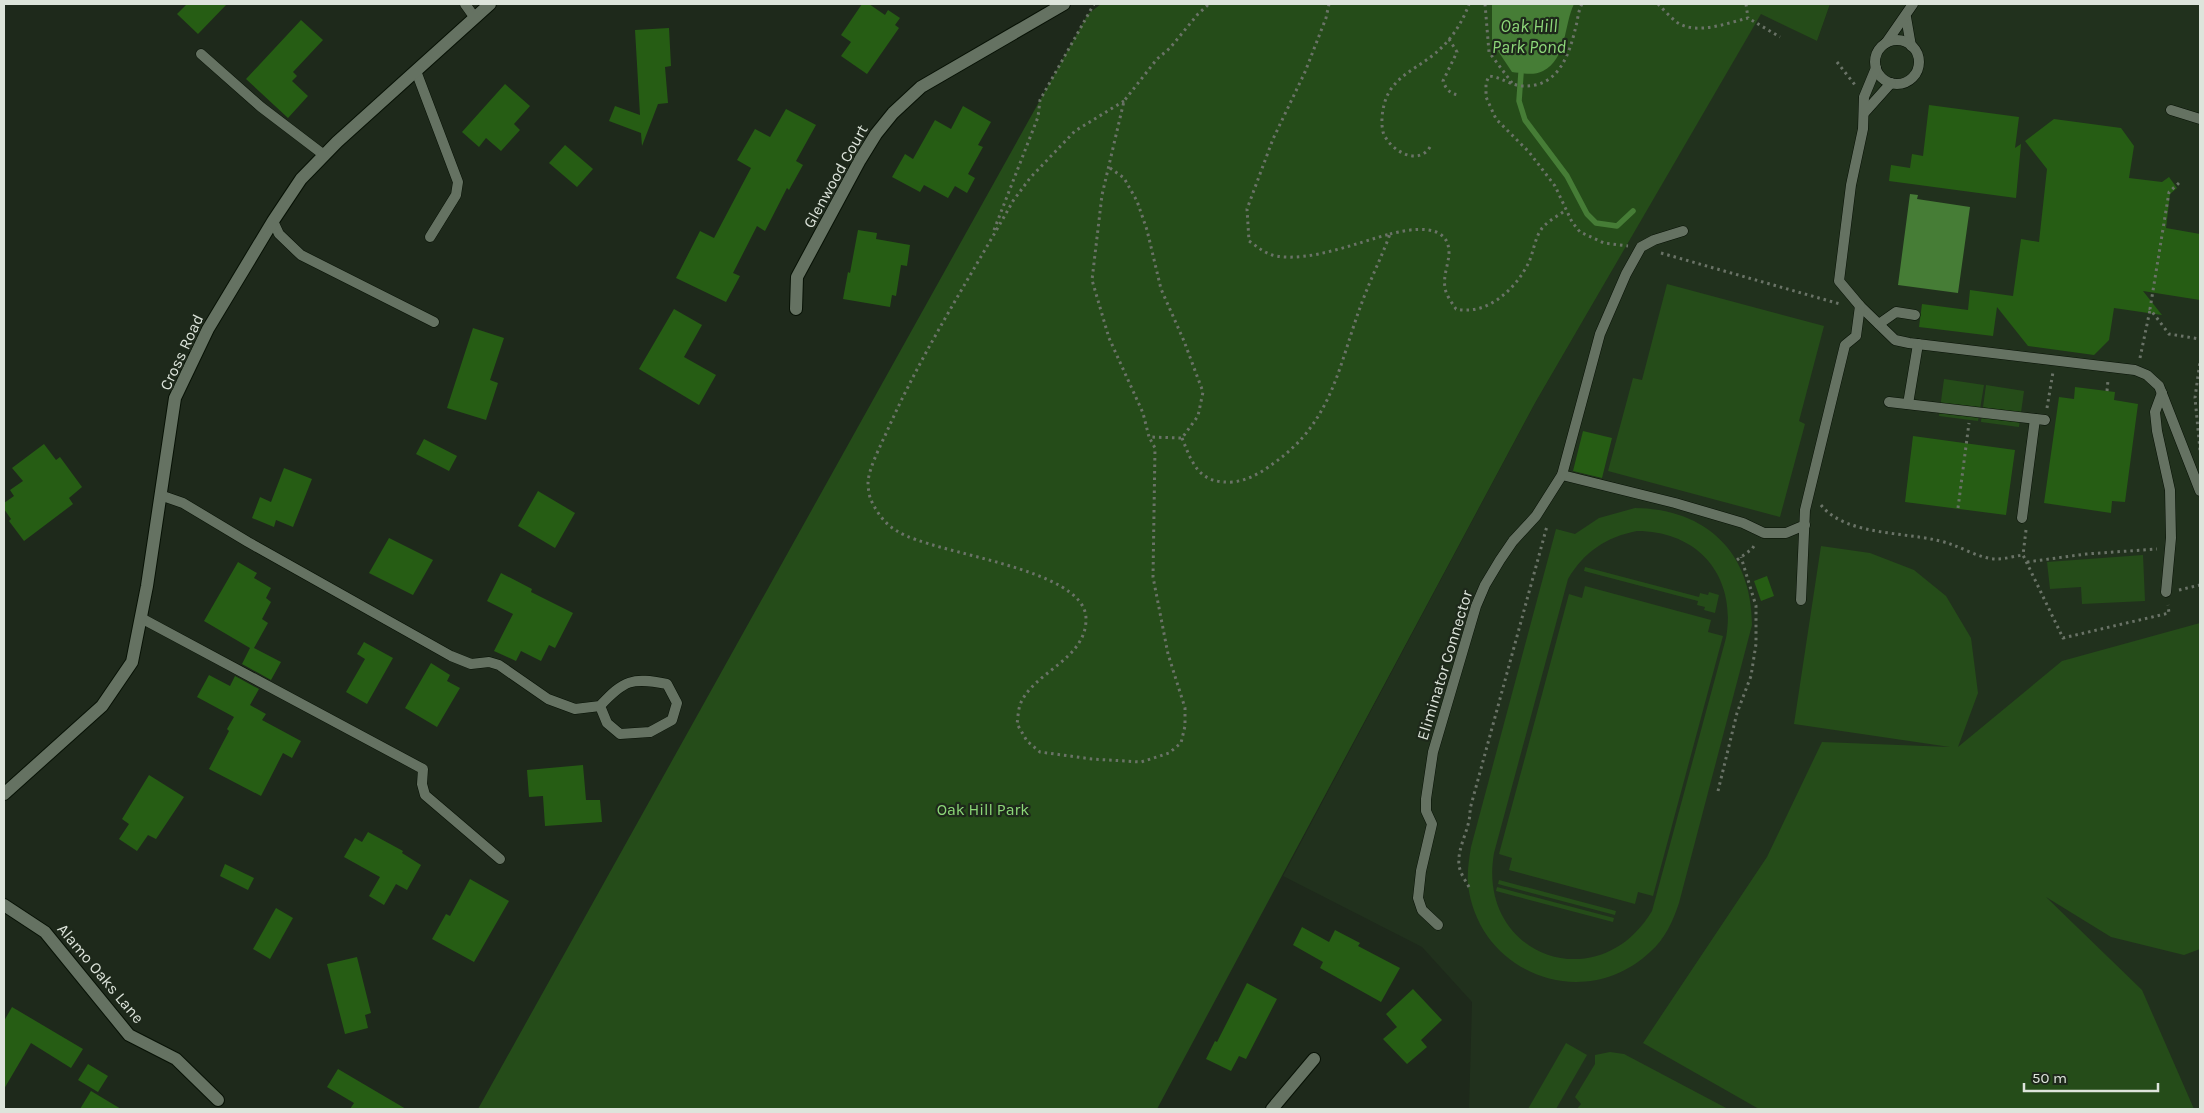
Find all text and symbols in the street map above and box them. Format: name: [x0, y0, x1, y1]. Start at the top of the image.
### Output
water label: Oak Hill Park Pond: [1492, 15, 1567, 58]
street label: Glenwood Court: [799, 121, 872, 231]
street label: Cross Road: [156, 311, 207, 393]
street label: Eliminator Connector: [1413, 588, 1476, 742]
park label: Oak Hill Park: [937, 800, 1029, 819]
street label: Alamo Oaks Lane: [53, 920, 148, 1027]
scale bar: [2024, 1060, 2158, 1092]
text: 50 m: [2032, 1069, 2067, 1087]

